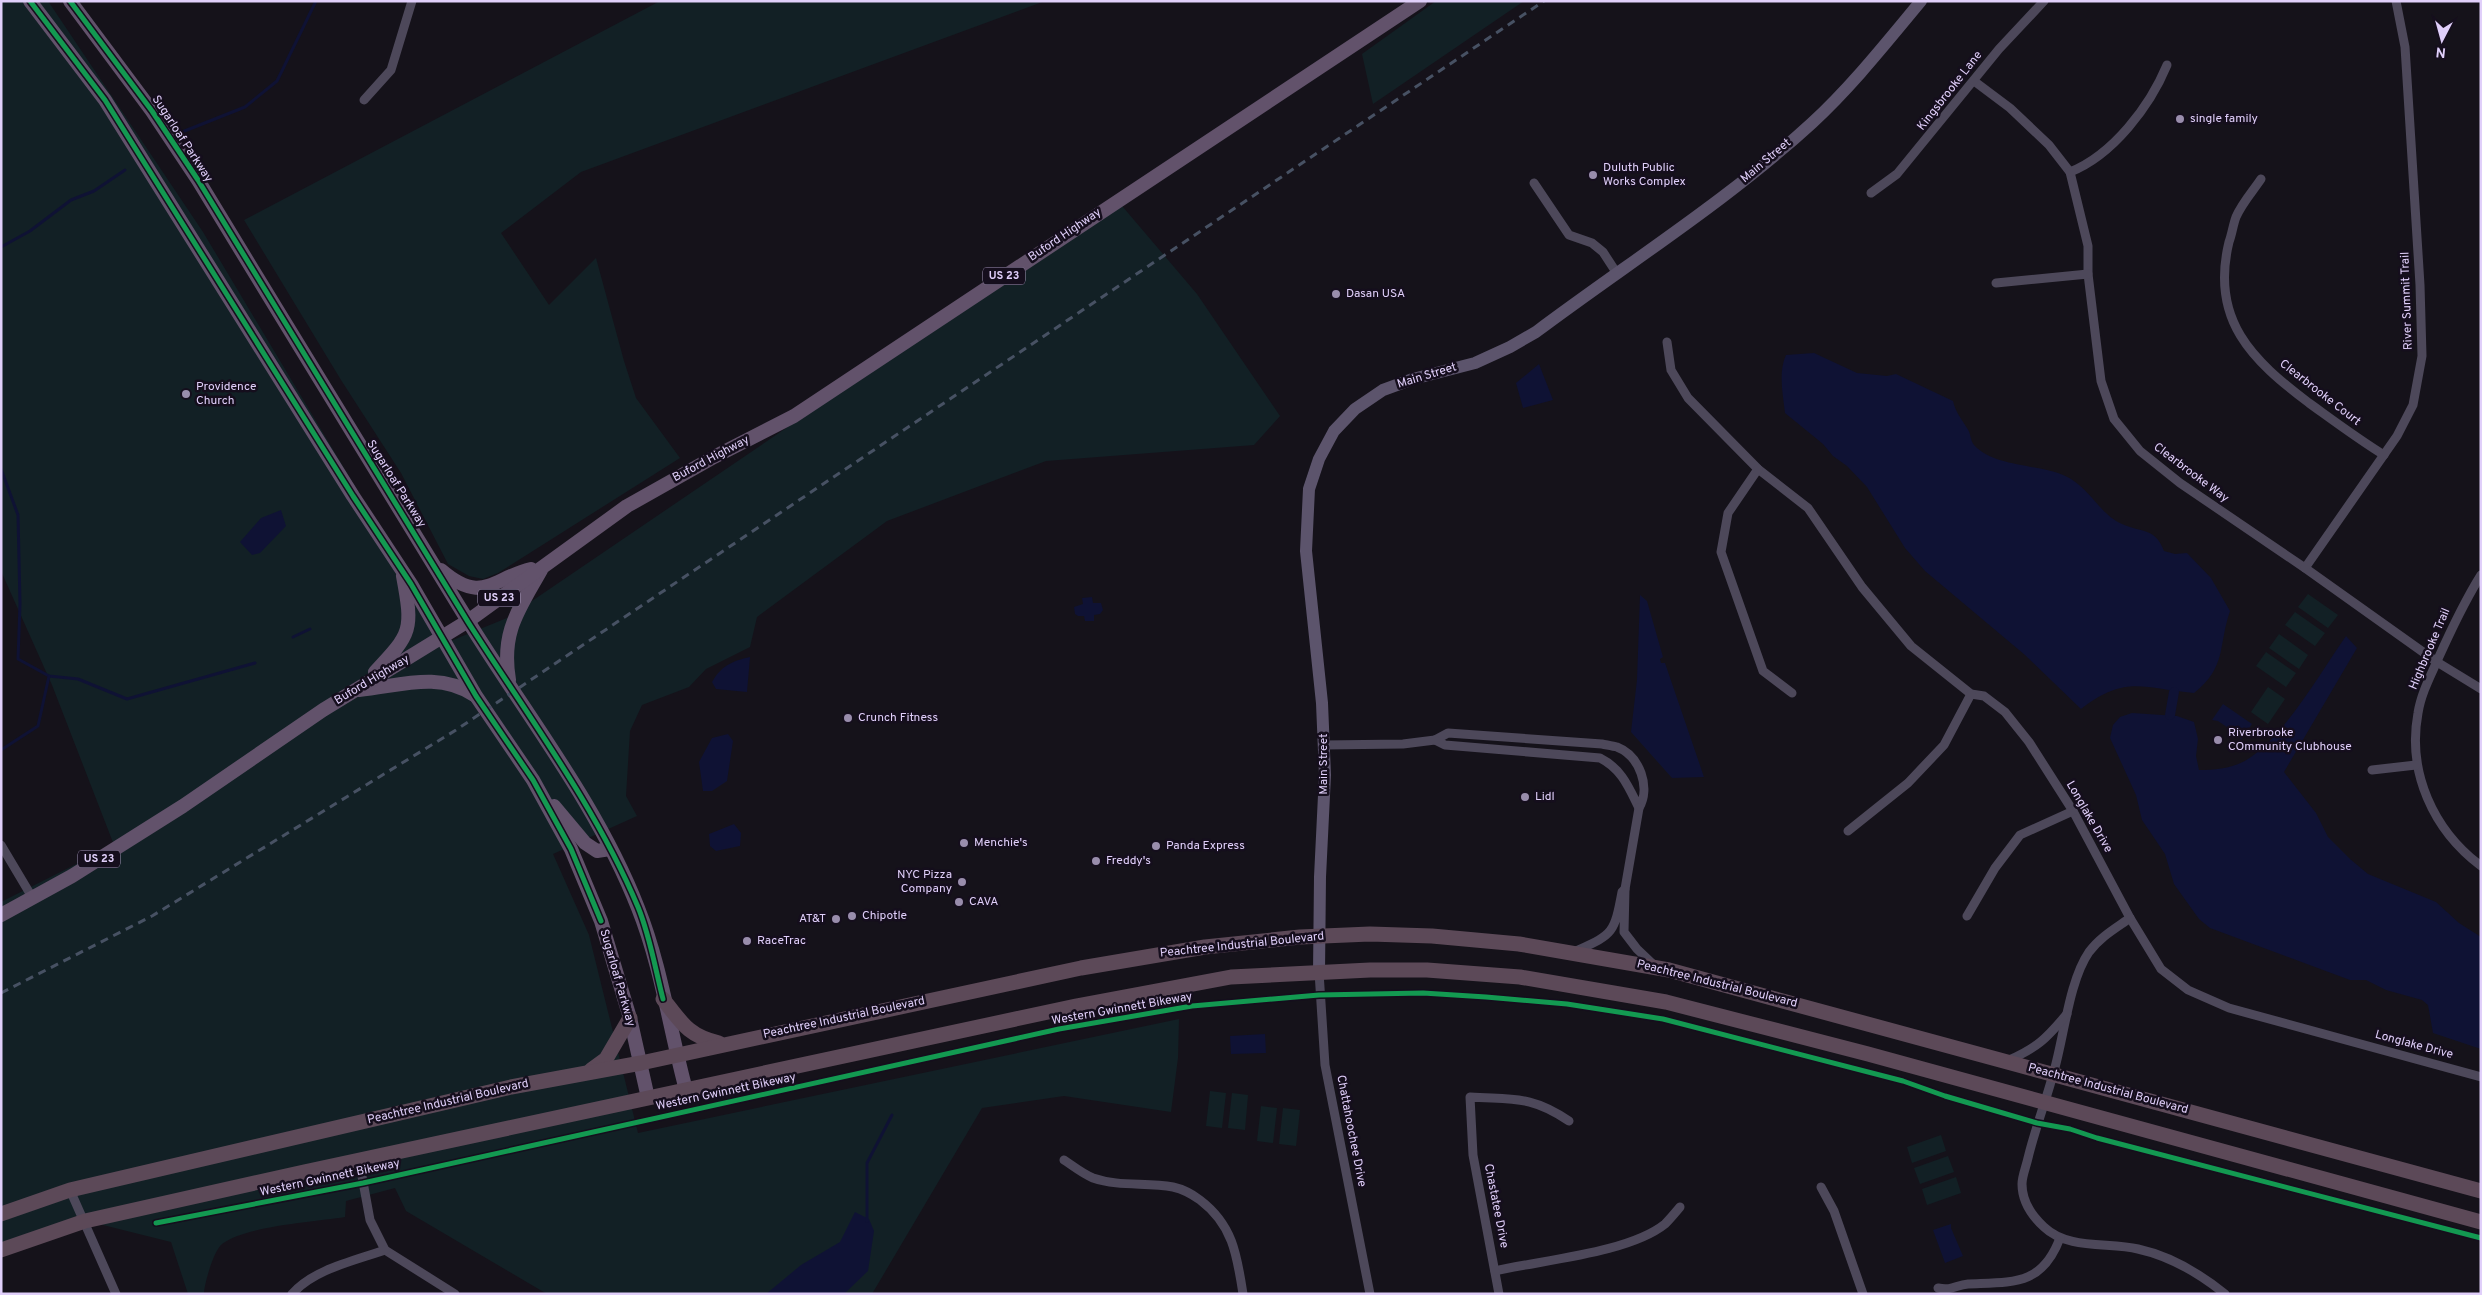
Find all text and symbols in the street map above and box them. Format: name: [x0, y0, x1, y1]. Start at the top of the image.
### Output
north arrow: [2417, 15, 2467, 65]
text: N: [2435, 42, 2447, 60]
street label: Kingsbrooke Lane: [1914, 48, 1986, 134]
street label: Sugarloaf Parkway: [148, 92, 216, 186]
place label: single family: [2190, 111, 2258, 127]
marker: single family: [2174, 113, 2186, 125]
street label: Main Street: [1737, 135, 1795, 187]
place label: Duluth Public Works Complex: [1603, 160, 1686, 190]
marker: Duluth Public Works Complex: [1587, 169, 1599, 181]
street label: Buford Highway: [1025, 205, 1105, 265]
street label: River Summit Trail: [2397, 252, 2417, 350]
road number: US 23: [983, 268, 1025, 284]
place label: Dasan USA: [1346, 286, 1405, 302]
marker: Dasan USA: [1330, 288, 1342, 300]
street label: Clearbrooke Court: [2276, 356, 2364, 430]
street label: Main Street: [1395, 359, 1459, 393]
place label: Providence Church: [196, 379, 257, 409]
marker: Providence Church: [180, 388, 192, 400]
street label: Buford Highway: [670, 432, 752, 486]
street label: Sugarloaf Parkway: [363, 437, 429, 531]
street label: Clearbrooke Way: [2150, 439, 2232, 507]
road number: US 23: [478, 590, 520, 606]
street label: Highbrooke Trail: [2406, 606, 2454, 692]
street label: Buford Highway: [332, 651, 412, 709]
place label: Crunch Fitness: [858, 710, 938, 726]
marker: Crunch Fitness: [842, 712, 854, 724]
place label: Riverbrooke COmmunity Clubhouse: [2228, 725, 2352, 755]
street label: Main Street: [1316, 733, 1332, 795]
marker: Riverbrooke COmmunity Clubhouse: [2212, 734, 2224, 746]
street label: Longlake Drive: [2062, 778, 2116, 856]
place label: Lidl: [1535, 789, 1555, 805]
marker: Lidl: [1519, 791, 1531, 803]
place label: Menchie's: [974, 835, 1028, 851]
marker: Menchie's: [958, 837, 970, 849]
place label: Panda Express: [1166, 838, 1245, 854]
marker: Panda Express: [1150, 840, 1162, 852]
road number: US 23: [78, 851, 120, 868]
place label: Freddy's: [1106, 853, 1151, 869]
marker: Freddy's: [1090, 855, 1102, 867]
place label: NYC Pizza Company: [897, 867, 952, 897]
marker: NYC Pizza Company: [956, 876, 968, 888]
place label: CAVA: [969, 894, 998, 910]
marker: CAVA: [953, 896, 965, 908]
place label: Chipotle: [862, 908, 907, 924]
marker: Chipotle: [846, 910, 858, 922]
place label: AT&T: [799, 911, 826, 927]
marker: AT&T: [830, 913, 842, 925]
street label: Sugarloaf Parkway: [595, 927, 639, 1029]
street label: Peachtree Industrial Boulevard: [1159, 928, 1325, 962]
place label: RaceTrac: [757, 933, 806, 949]
marker: RaceTrac: [741, 935, 753, 947]
street label: Peachtree Industrial Boulevard: [1635, 956, 1799, 1012]
street label: Western Gwinnett Bikeway: [1050, 989, 1194, 1029]
street label: Peachtree Industrial Boulevard: [762, 993, 926, 1043]
street label: Longlake Drive: [2373, 1027, 2455, 1063]
street label: Peachtree Industrial Boulevard: [2026, 1060, 2190, 1118]
street label: Western Gwinnett Bikeway: [654, 1069, 798, 1115]
street label: Chattahoochee Drive: [1332, 1074, 1370, 1188]
street label: Peachtree Industrial Boulevard: [366, 1076, 530, 1128]
street label: Western Gwinnett Bikeway: [258, 1155, 402, 1201]
street label: Chastatee Drive: [1480, 1162, 1512, 1250]

